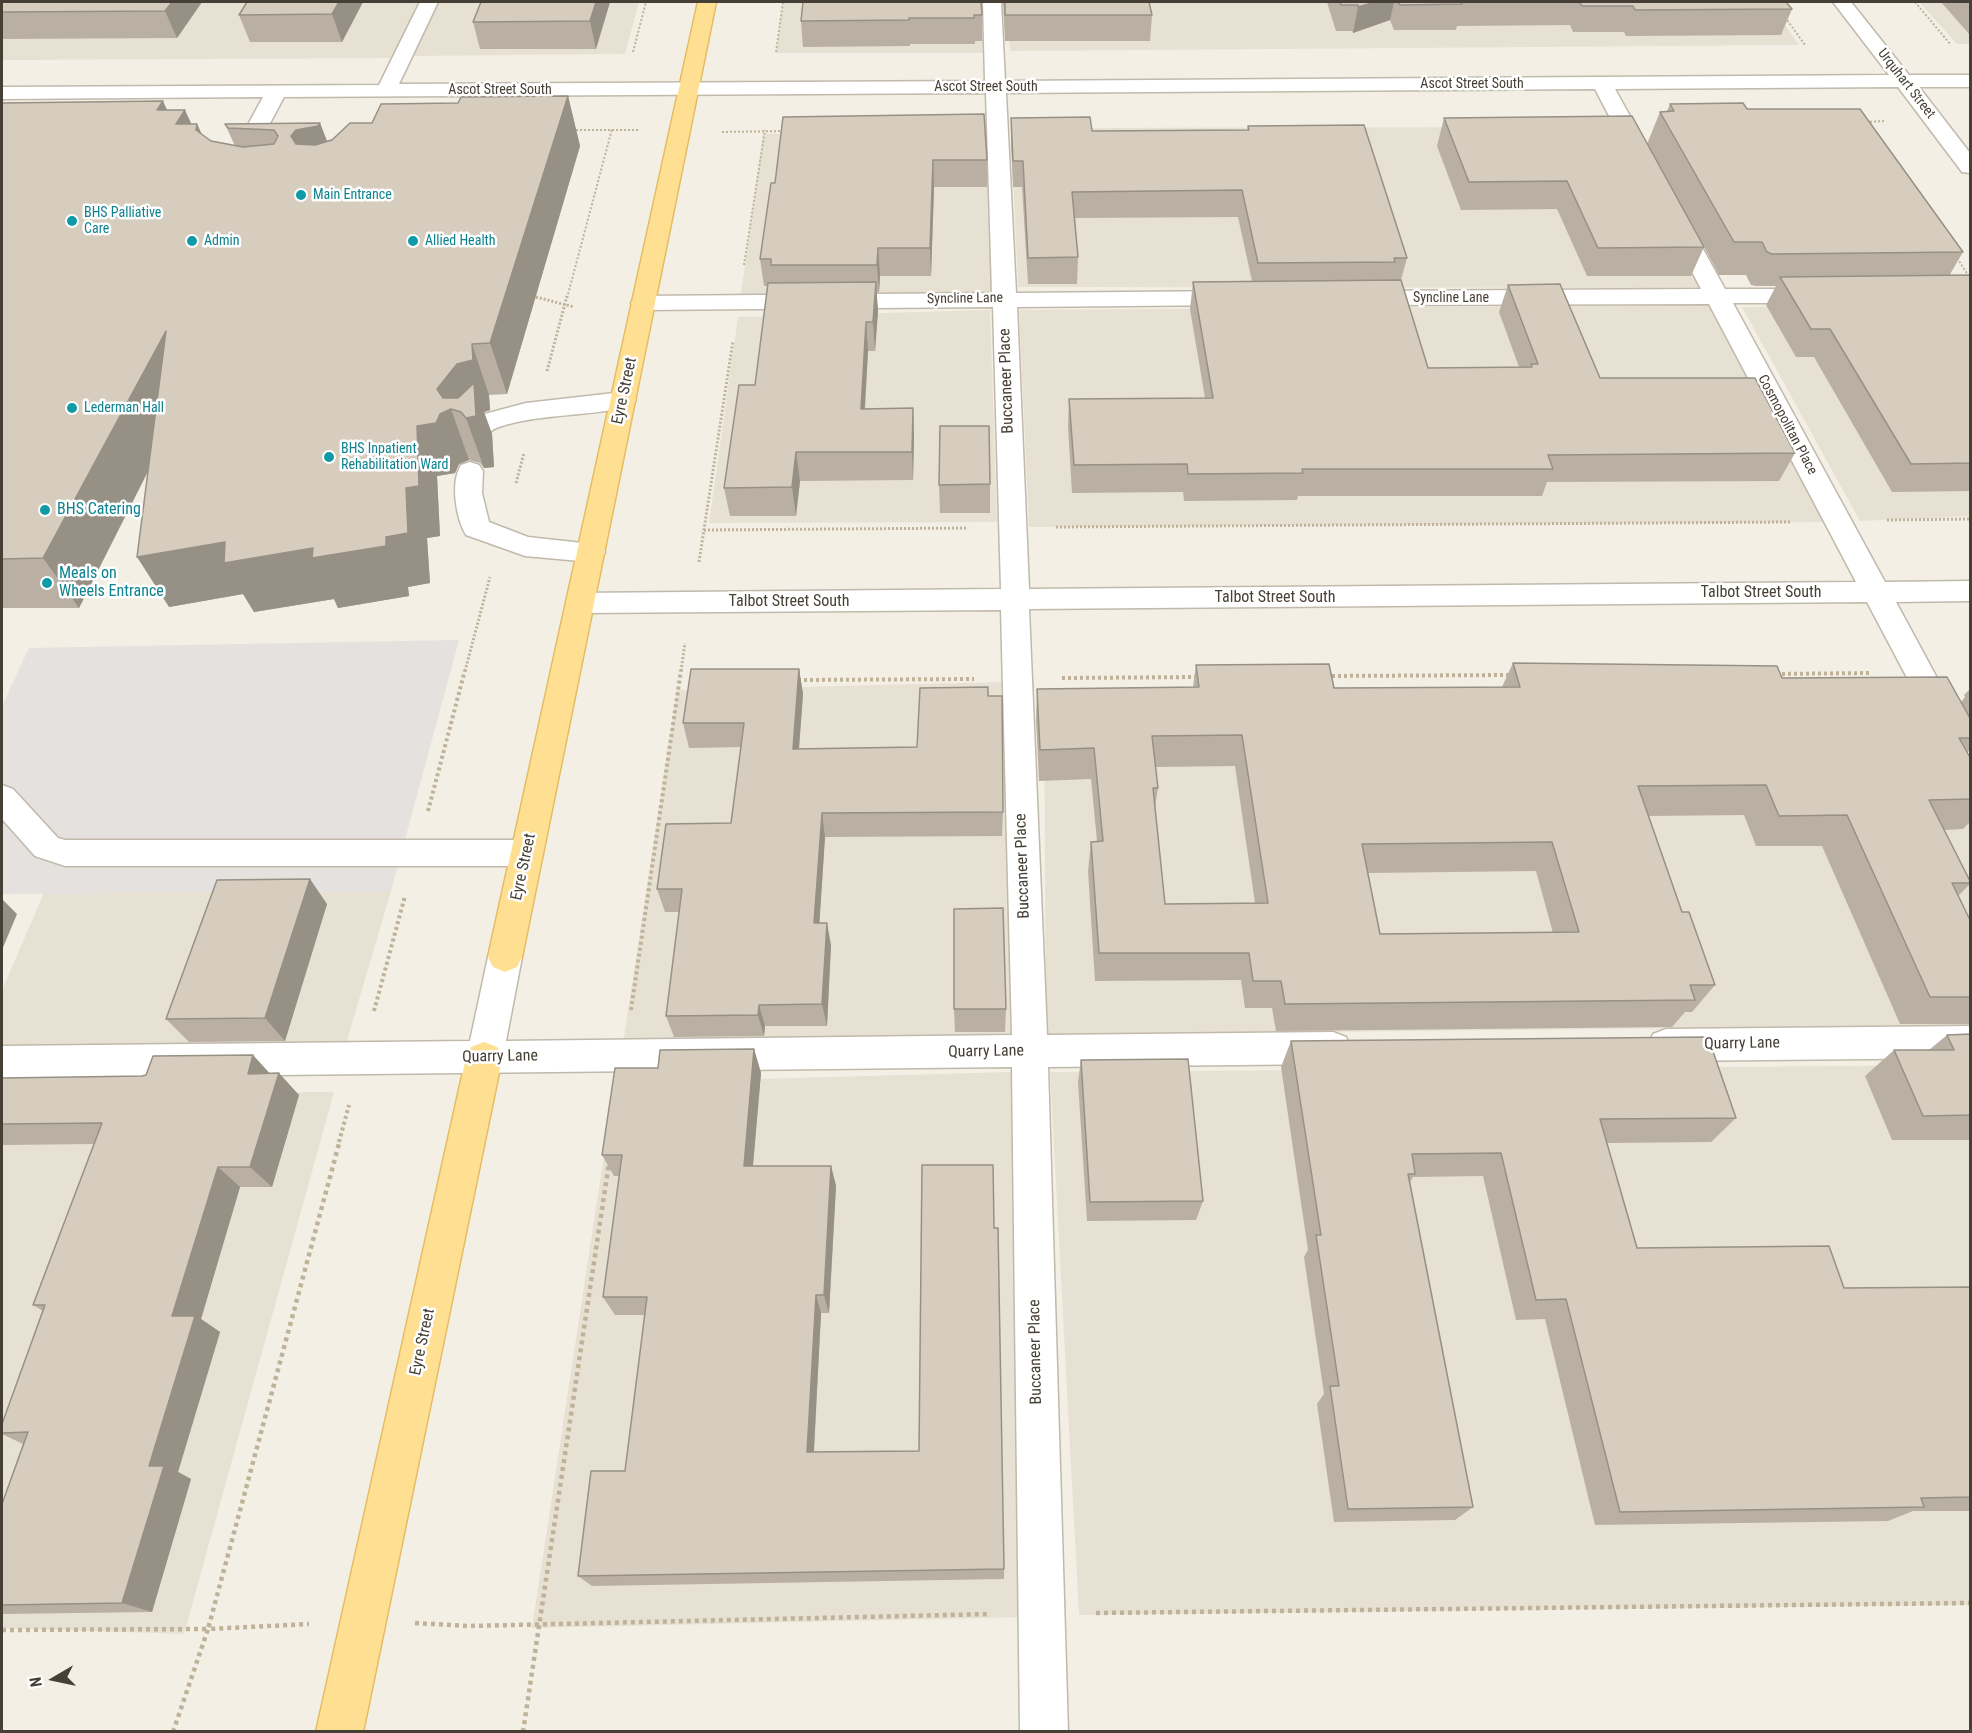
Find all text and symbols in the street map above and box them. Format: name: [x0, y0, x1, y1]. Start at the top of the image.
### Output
street label: Urquhart Street: [1874, 46, 1938, 122]
street label: Ascot Street South: [1420, 76, 1524, 92]
street label: Ascot Street South: [934, 79, 1038, 95]
street label: Ascot Street South: [448, 82, 552, 98]
place label: Main Entrance: [313, 187, 392, 203]
marker: Main Entrance: [294, 188, 308, 202]
place label: BHS Palliative Care: [84, 205, 161, 238]
marker: BHS Palliative Care: [65, 214, 79, 228]
place label: Admin: [204, 233, 240, 249]
place label: Allied Health: [425, 233, 495, 249]
marker: Admin: [185, 234, 199, 248]
marker: Allied Health: [406, 234, 420, 248]
street label: Syncline Lane: [927, 290, 1003, 308]
street label: Syncline Lane: [1413, 290, 1489, 306]
street label: Buccaneer Place: [996, 328, 1018, 434]
street label: Eyre Street: [609, 356, 641, 426]
street label: Cosmopolitan Place: [1754, 372, 1820, 478]
place label: Lederman Hall: [84, 400, 164, 416]
marker: Lederman Hall: [65, 401, 79, 415]
place label: BHS Inpatient Rehabilitation Ward: [341, 441, 448, 473]
marker: BHS Inpatient Rehabilitation Ward: [322, 450, 336, 464]
place label: BHS Catering: [57, 500, 141, 520]
marker: BHS Catering: [38, 503, 52, 517]
place label: Meals on Wheels Entrance: [59, 564, 164, 602]
marker: Meals on Wheels Entrance: [40, 576, 54, 590]
street label: Talbot Street South: [1701, 583, 1821, 603]
street label: Talbot Street South: [1215, 588, 1335, 608]
street label: Talbot Street South: [729, 592, 849, 612]
street label: Buccaneer Place: [1012, 813, 1034, 919]
street label: Eyre Street: [508, 832, 540, 902]
street label: Quarry Lane: [1704, 1034, 1780, 1054]
street label: Quarry Lane: [948, 1042, 1024, 1062]
street label: Quarry Lane: [462, 1047, 538, 1067]
street label: Buccaneer Place: [1025, 1299, 1047, 1405]
street label: Eyre Street: [407, 1307, 439, 1377]
north arrow: [24, 1649, 84, 1709]
text: N: [26, 1676, 46, 1688]

